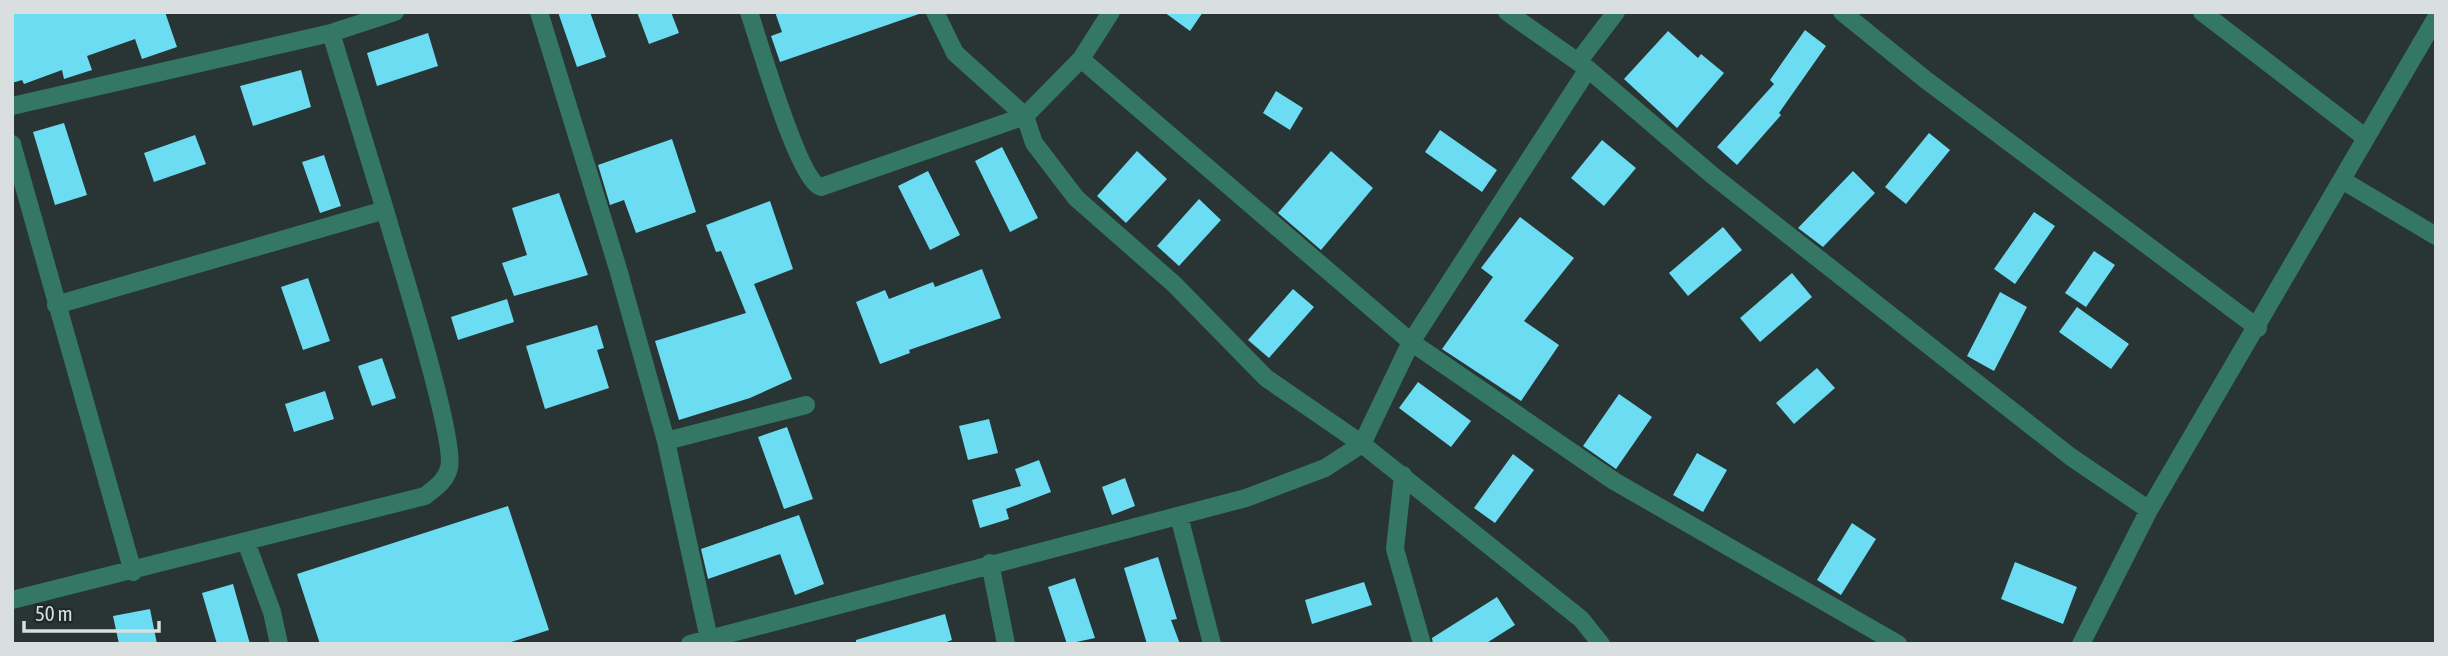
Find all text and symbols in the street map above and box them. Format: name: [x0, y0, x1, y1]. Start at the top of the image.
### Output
scale bar: [24, 590, 159, 634]
text: 50 m: [35, 601, 73, 625]

